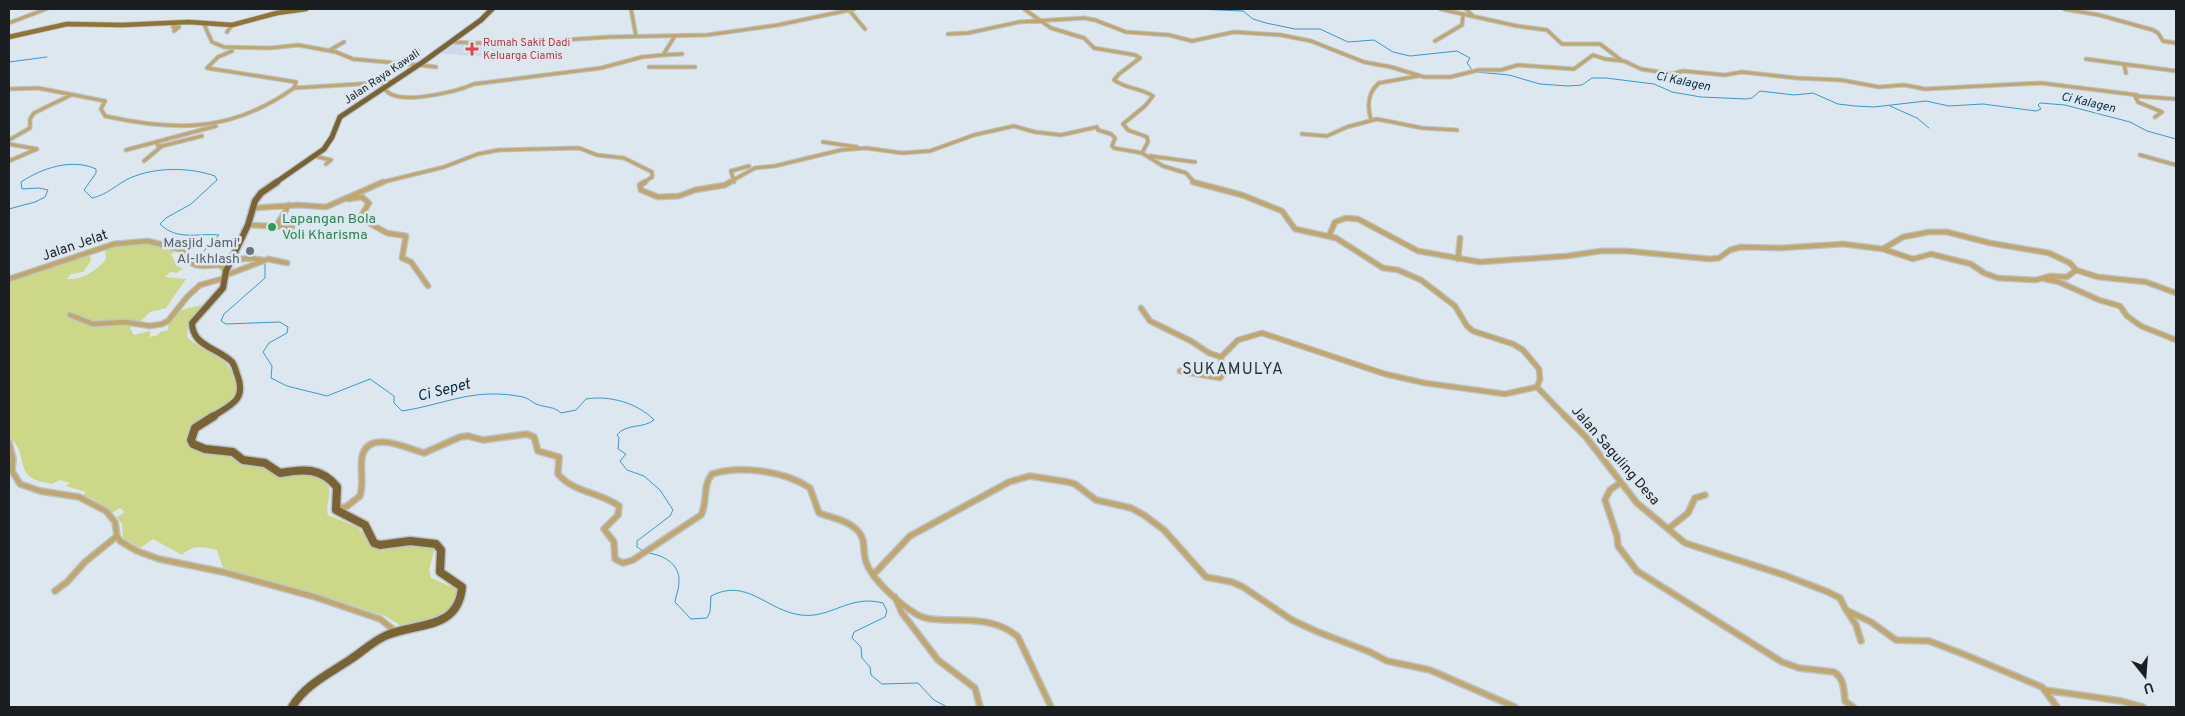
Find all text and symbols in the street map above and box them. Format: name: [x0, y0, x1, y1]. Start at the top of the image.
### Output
place label: Rumah Sakit Dadi Keluarga Ciamis: [483, 36, 570, 63]
marker: Rumah Sakit Dadi Keluarga Ciamis: [465, 42, 479, 56]
street label: Jalan Raya Kawali: [341, 47, 423, 107]
water label: Ci Kalagen: [1654, 68, 1712, 96]
water label: Ci Kalagen: [2059, 89, 2117, 117]
place label: Lapangan Bola Voli Kharisma: [282, 211, 376, 244]
marker: Lapangan Bola Voli Kharisma: [266, 221, 278, 233]
street label: Jalan Jelat: [40, 227, 110, 265]
place label: Masjid Jami' Al-Ikhlash: [163, 235, 240, 268]
marker: Masjid Jami' Al-Ikhlash: [244, 245, 256, 257]
district label: SUKAMULYA: [1182, 360, 1284, 380]
water label: Ci Sepet: [416, 375, 473, 407]
street label: Jalan Saguling Desa: [1567, 403, 1663, 509]
north arrow: [2120, 651, 2170, 701]
text: U: [2141, 677, 2156, 697]

